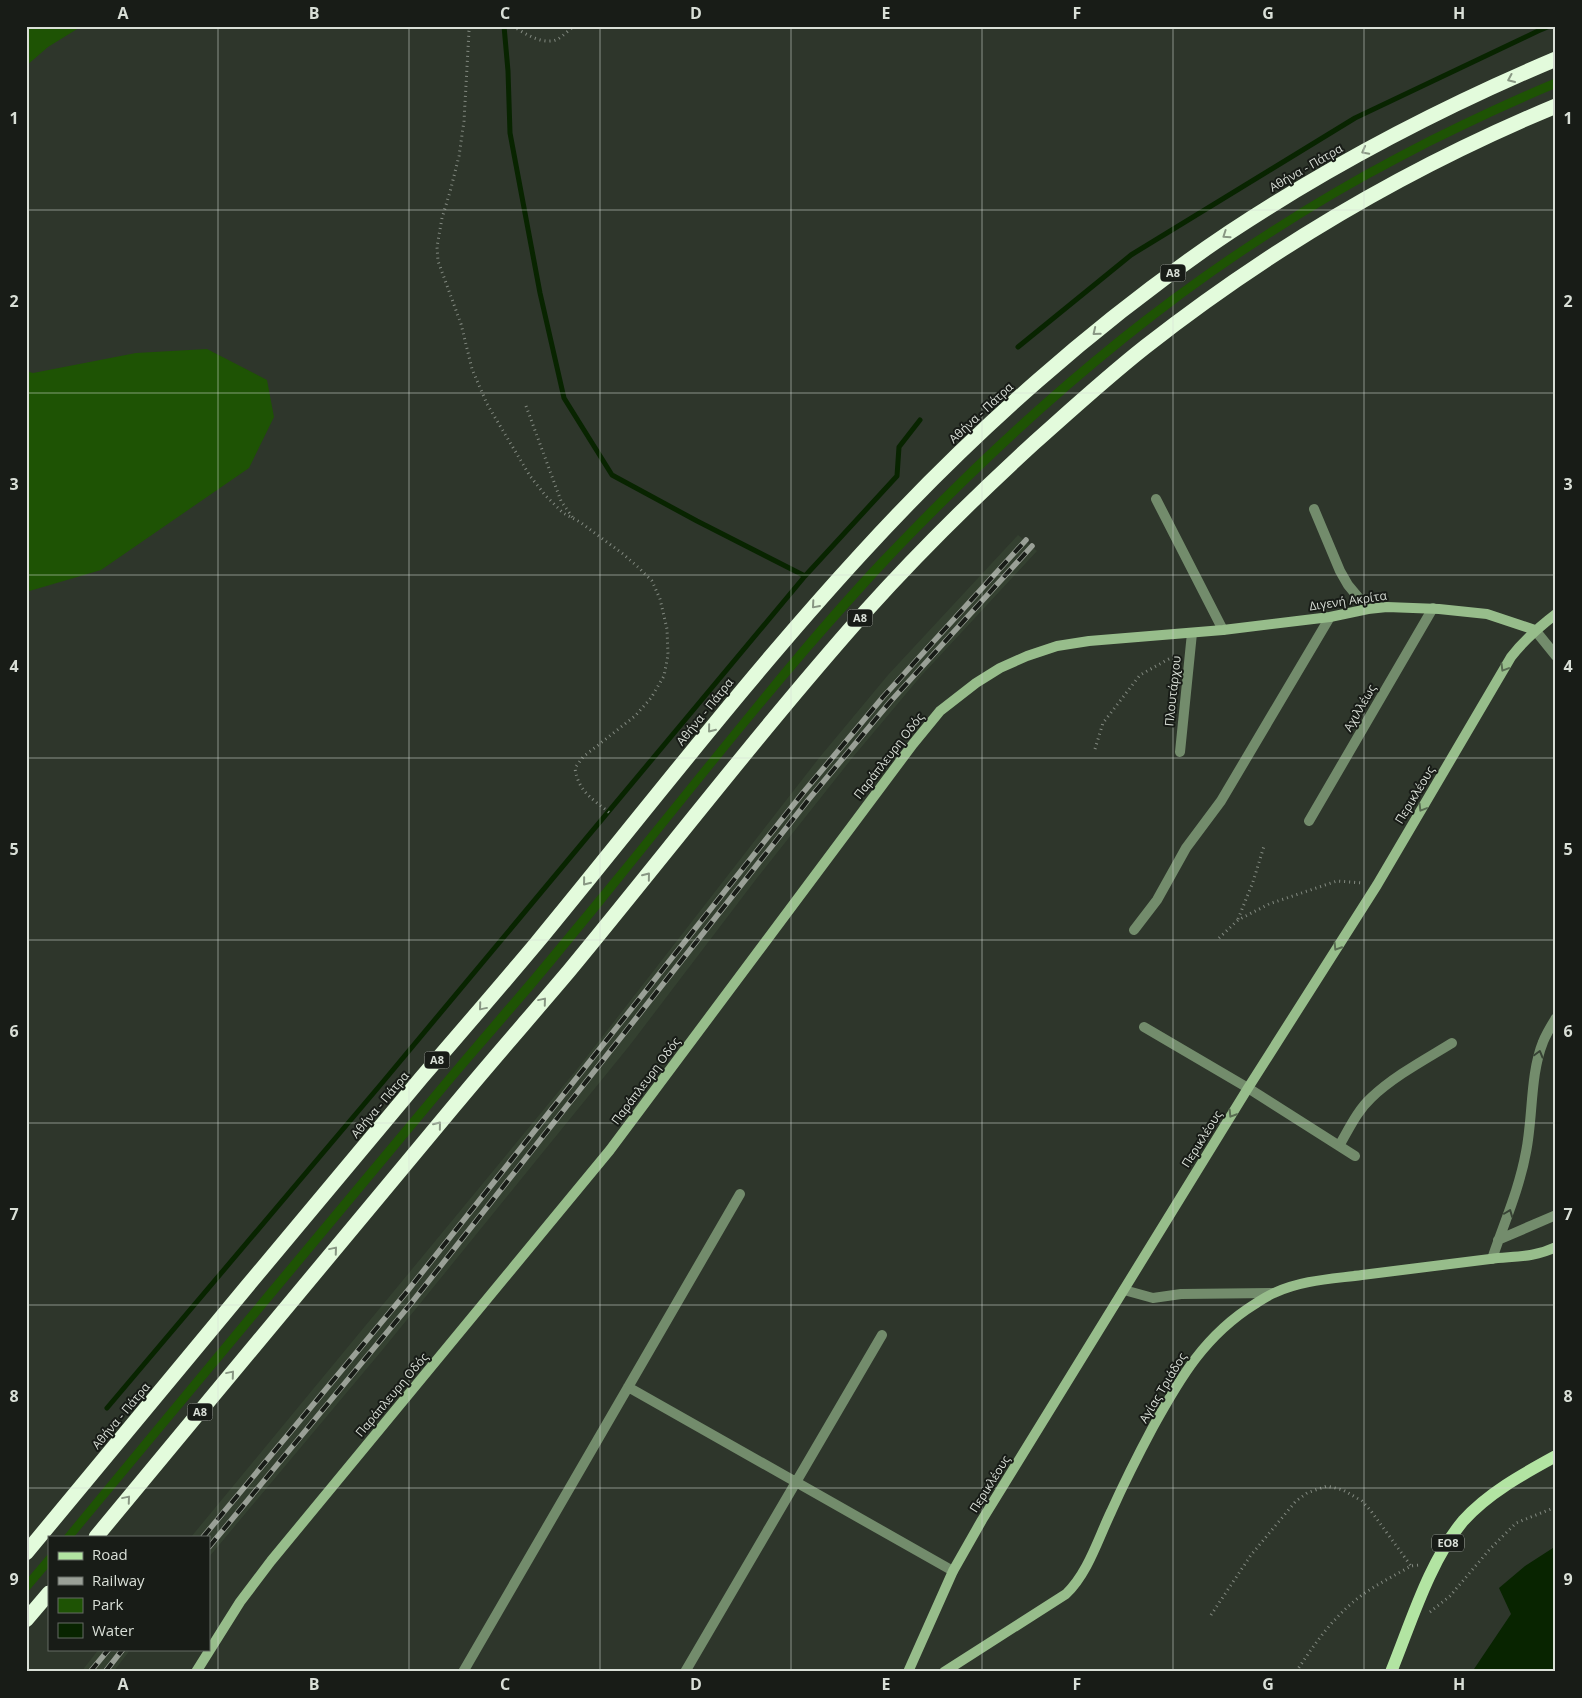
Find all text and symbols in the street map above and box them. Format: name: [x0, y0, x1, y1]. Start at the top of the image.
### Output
text: A: [117, 2, 129, 24]
text: B: [309, 2, 319, 24]
text: C: [500, 2, 510, 24]
text: D: [690, 2, 702, 24]
text: E: [882, 2, 891, 24]
text: F: [1073, 2, 1081, 24]
text: G: [1262, 2, 1274, 24]
text: H: [1453, 2, 1465, 24]
one-way arrow: [1507, 72, 1516, 83]
text: 1: [9, 107, 19, 129]
text: 1: [1563, 107, 1573, 129]
street label: Αθήνα - Πάτρα: [1266, 139, 1346, 195]
one-way arrow: [1362, 145, 1371, 155]
one-way arrow: [1223, 229, 1232, 238]
road number: Α8: [1160, 264, 1186, 282]
text: 2: [9, 290, 19, 312]
text: 2: [1563, 290, 1573, 312]
one-way arrow: [1093, 327, 1102, 336]
street label: Αθήνα - Πάτρα: [945, 378, 1017, 447]
text: 3: [9, 473, 19, 495]
text: 3: [1563, 473, 1573, 495]
street label: Διγενή Ακρίτα: [1308, 587, 1388, 614]
one-way arrow: [812, 599, 821, 608]
road number: Α8: [848, 610, 872, 626]
text: 4: [9, 655, 19, 677]
street label: Πλουτάρχου: [1160, 655, 1185, 727]
text: 4: [1563, 655, 1573, 677]
one-way arrow: [1501, 663, 1511, 672]
street label: Αθήνα - Πάτρα: [672, 674, 738, 749]
street label: Αχιλλέως: [1339, 681, 1380, 734]
street label: Παράπλευρη Οδός: [850, 709, 928, 802]
one-way arrow: [708, 723, 716, 732]
street label: Περικλέους: [1391, 763, 1439, 827]
one-way arrow: [1418, 803, 1428, 812]
text: 5: [9, 838, 19, 860]
text: 5: [1563, 838, 1573, 860]
one-way arrow: [641, 873, 649, 882]
one-way arrow: [583, 877, 592, 886]
one-way arrow: [1334, 942, 1344, 951]
one-way arrow: [538, 998, 546, 1007]
one-way arrow: [479, 1002, 488, 1011]
text: 6: [9, 1020, 19, 1042]
text: 6: [1563, 1020, 1573, 1042]
street label: Παράπλευρη Οδός: [607, 1033, 684, 1128]
one-way arrow: [1534, 1051, 1544, 1059]
road number: Α8: [424, 1052, 450, 1068]
street label: Αθήνα - Πάτρα: [347, 1067, 413, 1142]
street label: Περικλέους: [1177, 1107, 1226, 1171]
one-way arrow: [1229, 1109, 1239, 1118]
one-way arrow: [433, 1122, 441, 1131]
text: 7: [9, 1203, 19, 1225]
text: 7: [1563, 1203, 1573, 1225]
one-way arrow: [1503, 1209, 1513, 1218]
one-way arrow: [329, 1247, 337, 1256]
street label: Παράπλευρη Οδός: [351, 1349, 432, 1440]
street label: Αγίας Τριάδος: [1135, 1349, 1190, 1426]
one-way arrow: [225, 1371, 234, 1380]
street label: Αθήνα - Πάτρα: [88, 1378, 154, 1453]
text: 8: [9, 1385, 19, 1407]
text: 8: [1563, 1385, 1573, 1407]
road number: Α8: [188, 1404, 212, 1420]
street label: Περικλέους: [965, 1452, 1014, 1516]
one-way arrow: [121, 1496, 130, 1505]
road number: ΕΟ8: [1432, 1535, 1464, 1552]
legend: [48, 1536, 210, 1650]
text: Road: [92, 1544, 128, 1564]
text: 9: [9, 1568, 19, 1590]
text: 9: [1563, 1568, 1573, 1590]
text: Railway: [92, 1570, 145, 1590]
text: Park: [92, 1594, 123, 1614]
text: Water: [92, 1620, 134, 1640]
text: A: [117, 1673, 129, 1695]
text: B: [309, 1673, 319, 1695]
text: C: [500, 1673, 510, 1695]
text: D: [690, 1673, 702, 1695]
text: E: [882, 1673, 891, 1695]
text: F: [1073, 1673, 1081, 1695]
text: G: [1262, 1673, 1274, 1695]
text: H: [1453, 1673, 1465, 1695]

